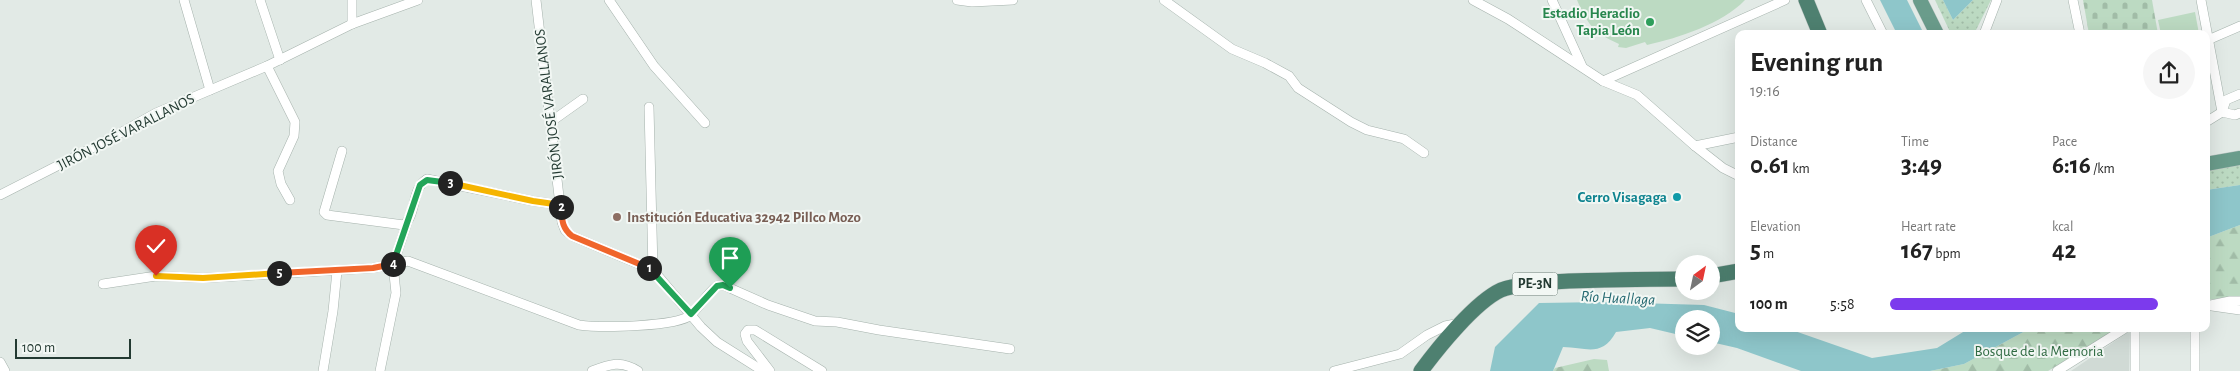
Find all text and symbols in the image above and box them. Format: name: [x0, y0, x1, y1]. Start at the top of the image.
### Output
place label: Estadio Heraclio Tapia León: [1542, 6, 1640, 38]
marker: Estadio Heraclio Tapia León: [1644, 16, 1656, 28]
street label: JIRÓN JOSÉ VARALLANOS: [530, 28, 566, 180]
button: share: [2143, 47, 2195, 99]
text: Evening run: [1750, 49, 1883, 77]
text: 19:16: [1750, 83, 1780, 99]
street label: JIRÓN JOSÉ VARALLANOS: [54, 89, 197, 173]
text: Distance: [1750, 135, 1797, 149]
text: Time: [1901, 135, 1929, 149]
text: Pace: [2052, 135, 2077, 149]
text: 0.61: [1750, 153, 1790, 178]
text: 3:49: [1901, 153, 1942, 178]
text: 6:16: [2052, 153, 2091, 178]
text: km: [1790, 162, 1810, 176]
text: /km: [2091, 162, 2115, 176]
pin: 3: [438, 170, 462, 196]
text: 3: [447, 176, 454, 190]
place label: Cerro Visagaga: [1578, 190, 1667, 205]
marker: Cerro Visagaga: [1671, 191, 1683, 203]
pin: 2: [548, 194, 574, 220]
text: 2: [558, 200, 565, 214]
place label: Institución Educativa 32942 Pillco Mozo: [627, 210, 861, 225]
marker: Institución Educativa 32942 Pillco Mozo: [611, 211, 623, 223]
text: Elevation: [1750, 220, 1801, 234]
text: Heart rate: [1901, 220, 1956, 234]
text: kcal: [2052, 220, 2073, 234]
pin: [135, 225, 177, 276]
icon: check: [142, 232, 170, 260]
pin: [709, 237, 751, 288]
text: 5: [1750, 238, 1761, 263]
text: 167: [1901, 238, 1933, 263]
text: 42: [2052, 238, 2076, 263]
icon: arrive: [716, 244, 744, 272]
text: m: [1761, 247, 1774, 261]
text: bpm: [1933, 247, 1961, 261]
pin: 4: [380, 252, 406, 276]
north arrow: [1675, 255, 1720, 300]
map controls: [1675, 255, 1720, 355]
pin: 1: [636, 256, 662, 280]
text: 4: [390, 257, 397, 271]
pin: 5: [266, 260, 292, 286]
text: 1: [647, 261, 652, 275]
text: 5: [276, 266, 283, 280]
road number: PE-3N: [1512, 272, 1558, 296]
water label: Río Huallaga: [1580, 288, 1656, 308]
text: 100 m: [1750, 296, 1788, 312]
text: 5:58: [1830, 296, 1855, 312]
button: layers: [1675, 310, 1720, 355]
scale bar: [15, 336, 131, 359]
text: 100 m: [22, 341, 55, 355]
park label: Bosque de la Memoria: [1975, 344, 2103, 359]

